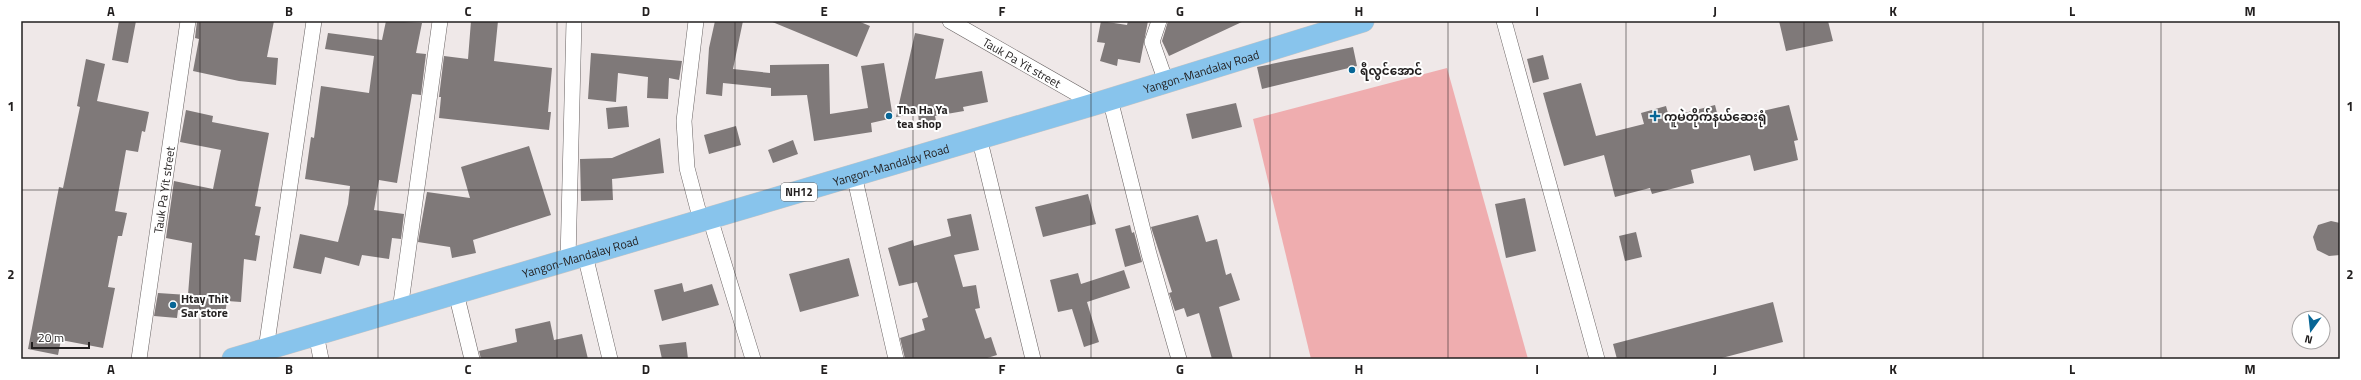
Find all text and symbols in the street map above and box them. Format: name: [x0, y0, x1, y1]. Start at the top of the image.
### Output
text: A: [107, 1, 115, 21]
text: B: [285, 1, 293, 21]
text: C: [464, 1, 472, 21]
text: D: [642, 1, 650, 21]
text: E: [820, 1, 828, 21]
text: F: [999, 1, 1006, 21]
text: G: [1176, 1, 1184, 21]
text: H: [1355, 1, 1363, 21]
text: I: [1535, 1, 1539, 21]
text: J: [1713, 1, 1717, 21]
text: K: [1889, 1, 1897, 21]
text: L: [2069, 1, 2075, 21]
text: M: [2244, 1, 2256, 21]
street label: Tauk Pa Yit street: [979, 32, 1066, 93]
street label: Yangon-Mandalay Road: [1141, 44, 1261, 98]
place label: ရီလွင်အောင်: [1360, 61, 1422, 81]
marker: ရီလွင်အောင်: [1347, 65, 1357, 75]
text: 1: [7, 96, 15, 116]
text: 1: [2346, 96, 2354, 116]
place label: Tha Ha Ya tea shop: [897, 100, 948, 133]
place label: ကူမဲတိုက်နယ်ဆေးရုံ: [1664, 107, 1766, 128]
marker: ကူမဲတိုက်နယ်ဆေးရုံ: [1649, 110, 1661, 122]
marker: Tha Ha Ya tea shop: [884, 111, 894, 121]
street label: Yangon-Mandalay Road: [830, 138, 951, 191]
street label: Tauk Pa Yit street: [148, 144, 179, 235]
road number: NH12: [781, 183, 817, 201]
street label: Yangon-Mandalay Road: [520, 230, 641, 283]
text: 2: [7, 264, 15, 284]
text: 2: [2346, 264, 2354, 284]
place label: Htay Thit Sar store: [181, 289, 229, 322]
marker: Htay Thit Sar store: [168, 300, 178, 310]
north arrow: [2291, 310, 2331, 350]
scale bar: [32, 324, 89, 350]
text: 20 m: [38, 328, 64, 347]
text: N: [2303, 331, 2314, 348]
text: A: [107, 359, 115, 379]
text: B: [285, 359, 293, 379]
text: C: [464, 359, 472, 379]
text: D: [642, 359, 650, 379]
text: E: [820, 359, 828, 379]
text: F: [999, 359, 1006, 379]
text: G: [1176, 359, 1184, 379]
text: H: [1355, 359, 1363, 379]
text: I: [1535, 359, 1539, 379]
text: J: [1713, 359, 1717, 379]
text: K: [1889, 359, 1897, 379]
text: L: [2069, 359, 2075, 379]
text: M: [2244, 359, 2256, 379]

